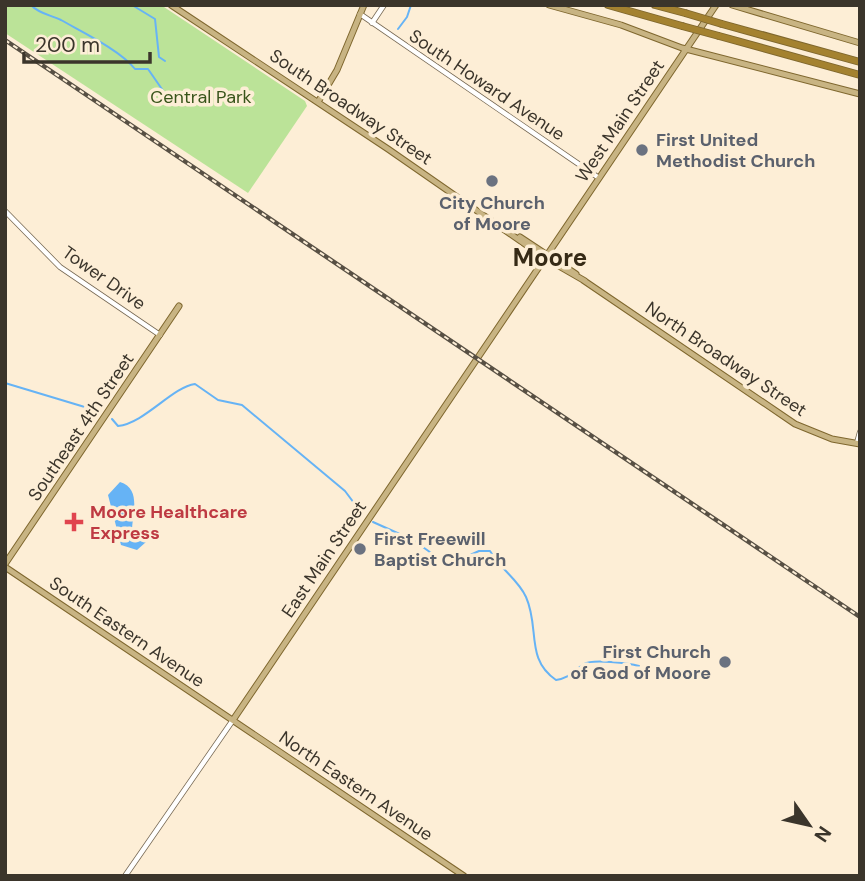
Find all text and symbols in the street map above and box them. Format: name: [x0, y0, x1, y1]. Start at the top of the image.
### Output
scale bar: [24, 21, 150, 65]
street label: South Howard Avenue: [404, 24, 570, 146]
text: 200 m: [35, 31, 100, 59]
street label: South Broadway Street: [265, 44, 437, 170]
street label: West Main Street: [570, 55, 670, 187]
park label: Central Park: [150, 85, 252, 109]
place label: First United Methodist Church: [656, 128, 815, 173]
marker: First United Methodist Church: [634, 142, 650, 158]
marker: City Church of Moore: [484, 173, 500, 189]
place label: City Church of Moore: [439, 191, 545, 236]
street label: Tower Drive: [58, 240, 150, 316]
district label: Moore: [513, 242, 587, 273]
street label: North Broadway Street: [641, 296, 811, 422]
street label: Southeast 4th Street: [23, 348, 139, 506]
street label: East Main Street: [276, 496, 372, 622]
place label: Moore Healthcare Express: [90, 500, 248, 545]
marker: Moore Healthcare Express: [64, 512, 84, 532]
place label: First Freewill Baptist Church: [374, 527, 506, 572]
marker: First Freewill Baptist Church: [352, 541, 368, 557]
street label: South Eastern Avenue: [45, 571, 209, 693]
place label: First Church of God of Moore: [570, 640, 711, 685]
marker: First Church of God of Moore: [717, 654, 733, 670]
street label: North Eastern Avenue: [274, 726, 438, 846]
north arrow: [774, 790, 844, 860]
text: N: [808, 821, 837, 847]

